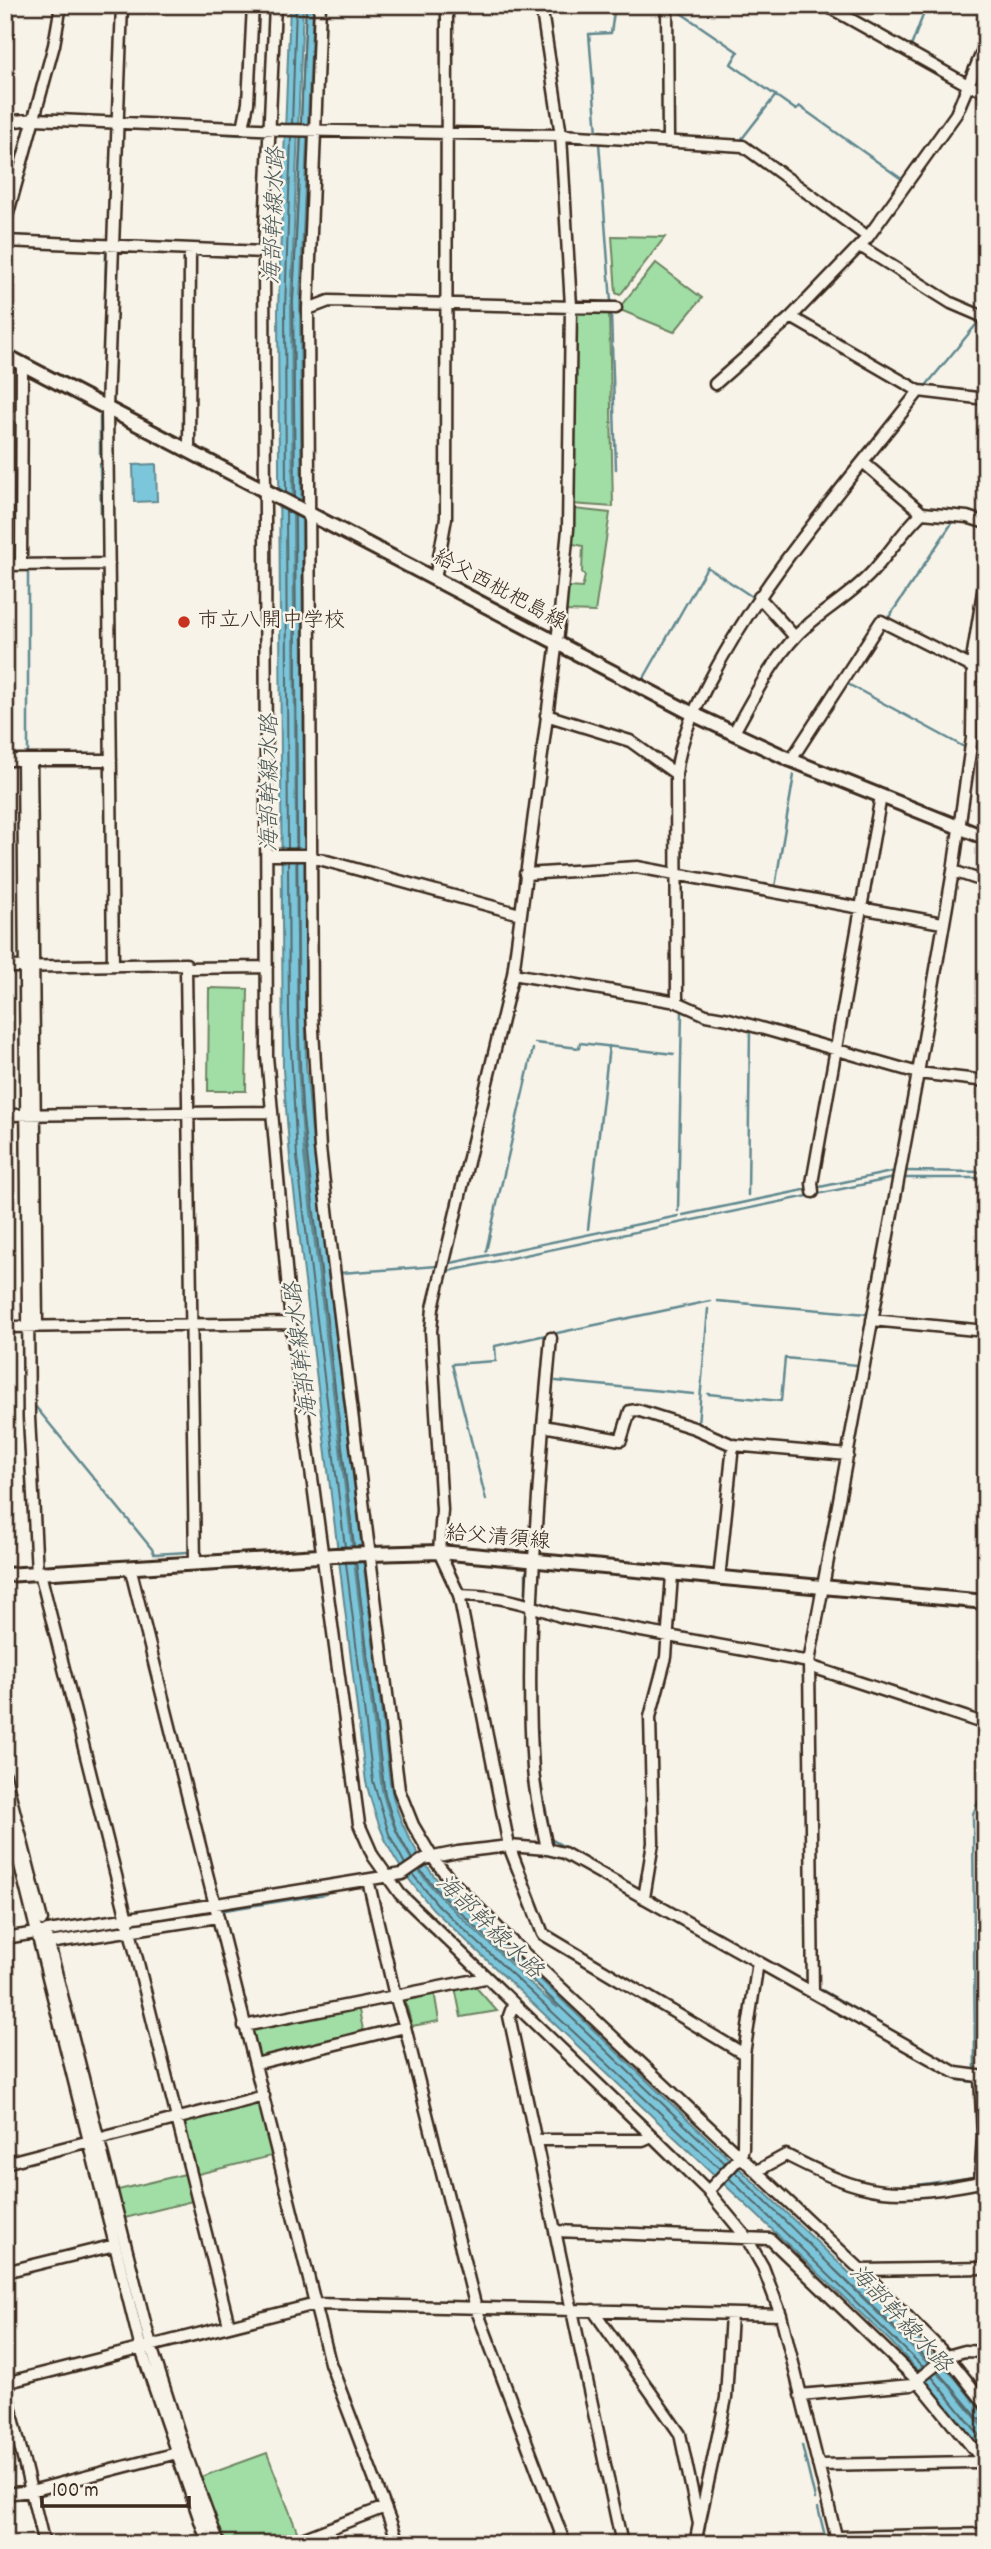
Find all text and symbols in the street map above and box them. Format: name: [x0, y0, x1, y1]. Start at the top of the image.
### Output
water label: 海部幹線水路: [257, 144, 295, 286]
street label: 給父西枇杷島線: [427, 543, 571, 639]
place label: 市立八開中学校: [198, 607, 345, 637]
marker: 市立八開中学校: [176, 614, 192, 630]
water label: 海部幹線水路: [255, 712, 288, 852]
water label: 海部幹線水路: [278, 1278, 328, 1420]
street label: 給父清須線: [444, 1519, 552, 1559]
water label: 海部幹線水路: [427, 1868, 551, 1989]
water label: 海部幹線水路: [840, 2258, 959, 2383]
scale bar: [42, 2465, 189, 2509]
text: 100 m: [52, 2477, 99, 2507]

